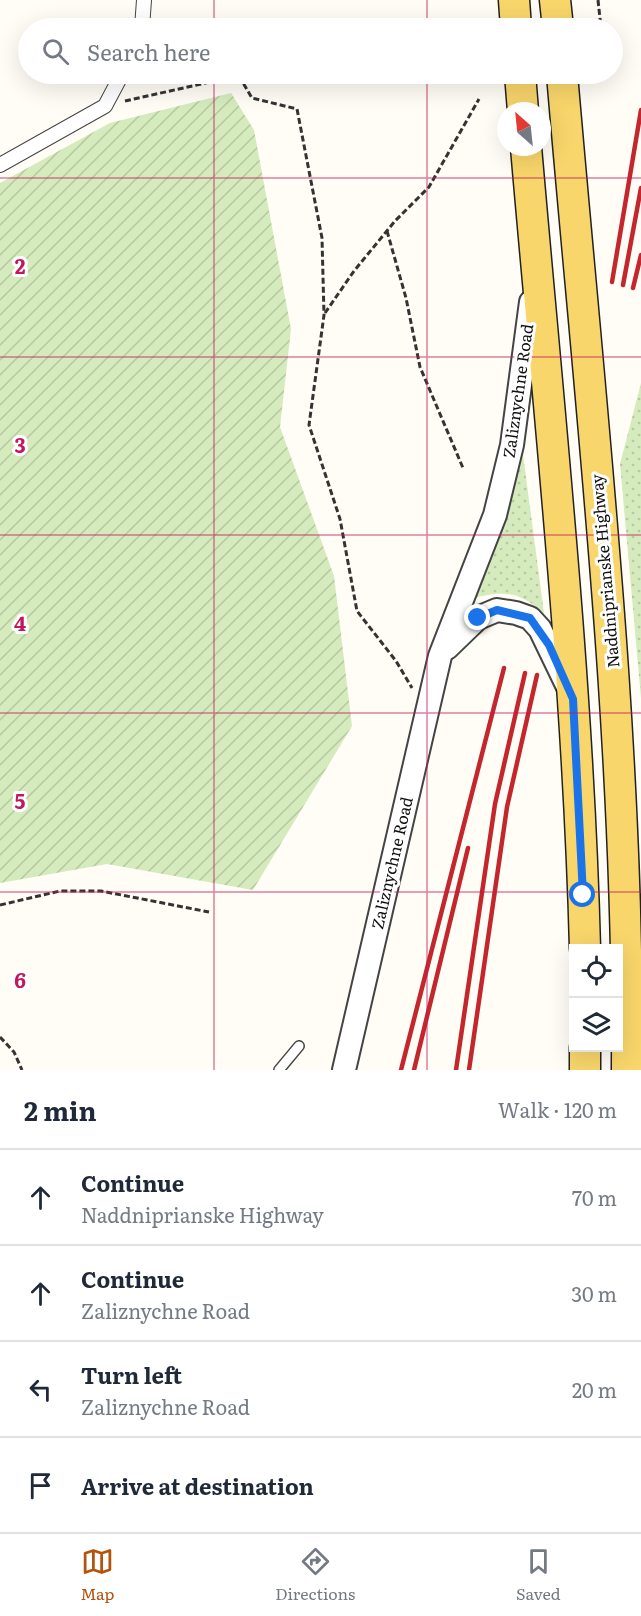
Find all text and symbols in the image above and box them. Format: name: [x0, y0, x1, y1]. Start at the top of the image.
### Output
search box: [18, 18, 623, 84]
icon: search: [39, 35, 72, 68]
text: Search here: [87, 35, 210, 68]
north arrow: [497, 102, 551, 156]
text: 2: [15, 250, 26, 280]
street label: Zaliznychne Road: [496, 322, 538, 459]
text: 3: [14, 429, 26, 459]
street label: Naddniprianske Highway: [584, 473, 624, 669]
route end: [464, 604, 490, 630]
text: 4: [14, 607, 26, 637]
text: 5: [15, 785, 26, 815]
street label: Zaliznychne Road: [364, 794, 418, 931]
route start: [569, 881, 595, 907]
map controls: [569, 944, 623, 1052]
button: locate: [569, 944, 623, 998]
text: 6: [14, 964, 26, 994]
button: layers: [569, 998, 623, 1052]
text: 2 min: [24, 1090, 97, 1129]
text: Walk · 120 m: [498, 1094, 617, 1124]
text: Continue: [81, 1166, 184, 1199]
icon: ahead: [24, 1181, 57, 1214]
text: 70 m: [572, 1182, 617, 1212]
text: Naddniprianske Highway: [81, 1199, 324, 1229]
text: Continue: [81, 1262, 184, 1295]
icon: ahead: [24, 1277, 57, 1310]
text: 30 m: [571, 1278, 617, 1308]
text: Zaliznychne Road: [81, 1295, 250, 1325]
text: Turn left: [81, 1358, 182, 1391]
icon: left: [24, 1373, 57, 1406]
text: 20 m: [572, 1374, 617, 1404]
text: Zaliznychne Road: [81, 1391, 250, 1421]
icon: arrive: [24, 1469, 57, 1502]
text: Arrive at destination: [81, 1469, 314, 1502]
tab: Map: [80, 1545, 114, 1605]
tab: Directions: [275, 1545, 355, 1605]
tab: Saved: [516, 1545, 561, 1605]

